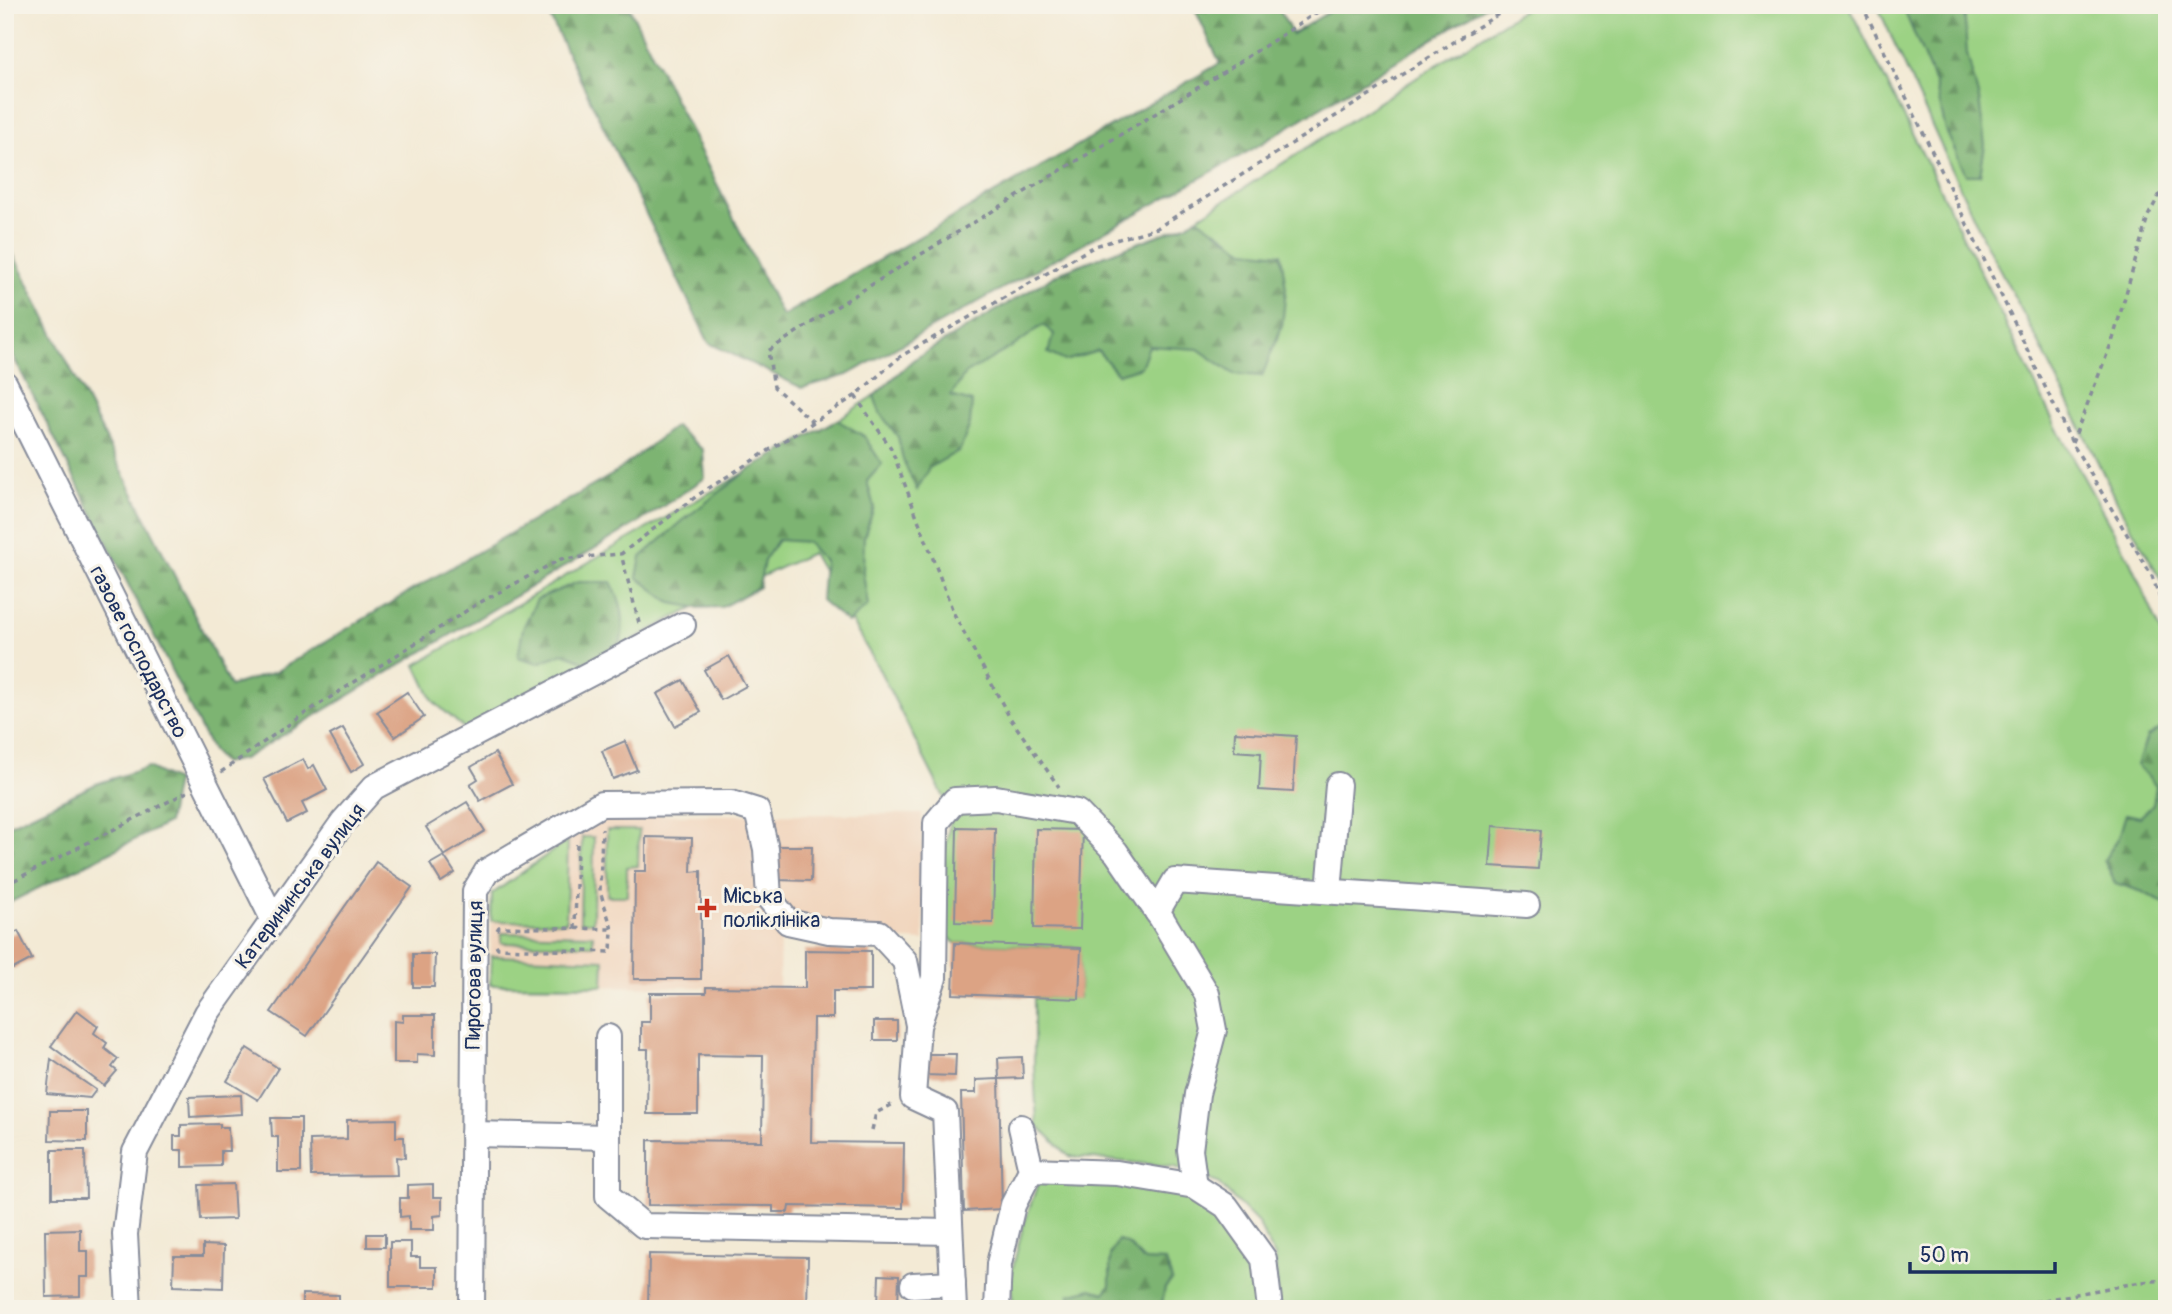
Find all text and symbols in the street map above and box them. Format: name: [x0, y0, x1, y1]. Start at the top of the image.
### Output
street label: газове господарство: [84, 562, 194, 743]
street label: Катерининська вулиця: [229, 798, 372, 974]
place label: Міська поліклініка: [723, 883, 820, 934]
marker: Міська поліклініка: [697, 898, 717, 918]
street label: Пирогова вулиця: [460, 900, 489, 1050]
scale bar: [1910, 1230, 2055, 1274]
text: 50 m: [1920, 1242, 1969, 1269]

